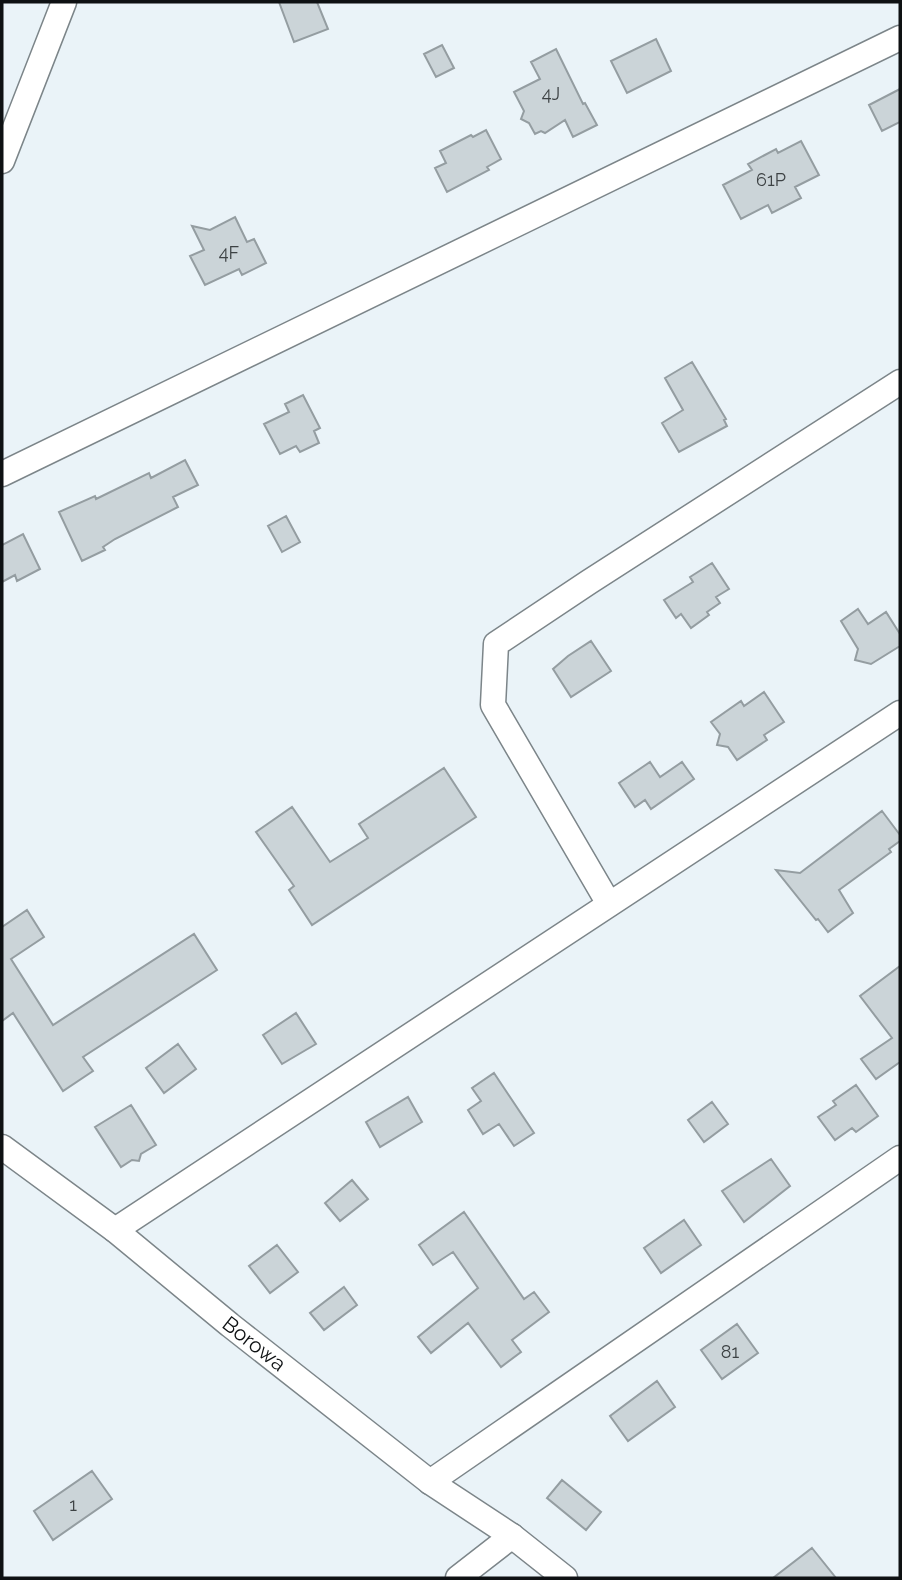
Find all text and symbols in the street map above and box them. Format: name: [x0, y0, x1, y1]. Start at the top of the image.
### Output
house number: 4J: [542, 83, 560, 104]
house number: 61P: [756, 169, 786, 190]
house number: 4F: [219, 242, 239, 263]
street label: Borowa: [218, 1311, 291, 1376]
house number: 81: [721, 1341, 739, 1362]
house number: 1: [69, 1494, 77, 1515]

